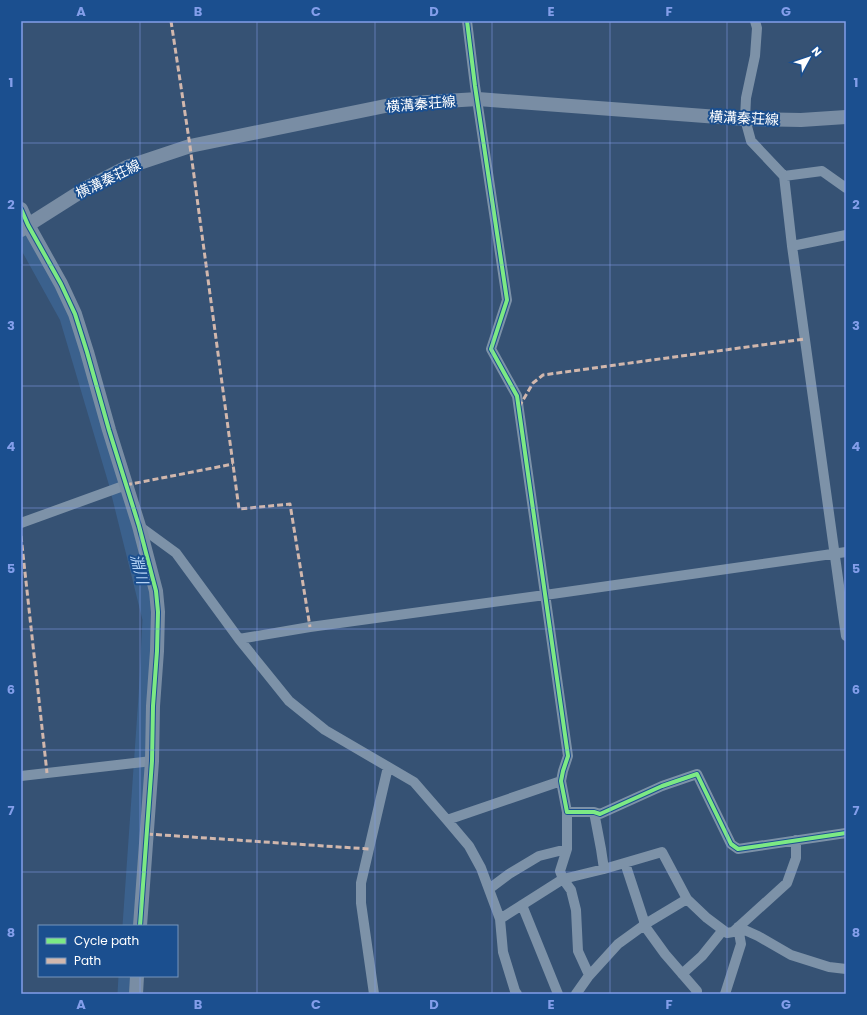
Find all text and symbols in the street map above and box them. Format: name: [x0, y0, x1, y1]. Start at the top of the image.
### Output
text: A: [76, 2, 86, 21]
text: B: [194, 2, 203, 21]
text: C: [311, 2, 321, 21]
text: D: [429, 2, 439, 21]
text: E: [547, 2, 555, 21]
text: F: [665, 2, 673, 21]
text: G: [781, 2, 791, 21]
north arrow: [789, 38, 829, 78]
text: N: [808, 43, 825, 60]
text: 1: [9, 73, 13, 92]
text: 1: [854, 73, 858, 92]
street label: 横溝秦荘線: [385, 91, 457, 117]
street label: 横溝秦荘線: [709, 106, 779, 130]
street label: 横溝秦荘線: [72, 155, 144, 203]
text: 2: [7, 195, 15, 214]
text: 2: [852, 195, 860, 214]
text: 3: [7, 316, 15, 335]
text: 3: [852, 316, 860, 335]
text: 4: [7, 437, 16, 456]
text: 4: [852, 437, 861, 456]
water label: 淵川: [126, 552, 154, 588]
text: 5: [7, 559, 15, 578]
text: 5: [852, 559, 860, 578]
text: 6: [7, 680, 15, 699]
text: 6: [852, 680, 860, 699]
text: 7: [8, 801, 15, 820]
text: 7: [853, 801, 860, 820]
text: 8: [7, 923, 15, 942]
text: 8: [852, 923, 860, 942]
legend: [38, 925, 178, 977]
text: Cycle path: [74, 932, 139, 949]
text: Path: [74, 952, 101, 969]
text: A: [76, 995, 86, 1014]
text: B: [194, 995, 203, 1014]
text: C: [311, 995, 321, 1014]
text: D: [429, 995, 439, 1014]
text: E: [547, 995, 555, 1014]
text: F: [665, 995, 673, 1014]
text: G: [781, 995, 791, 1014]

